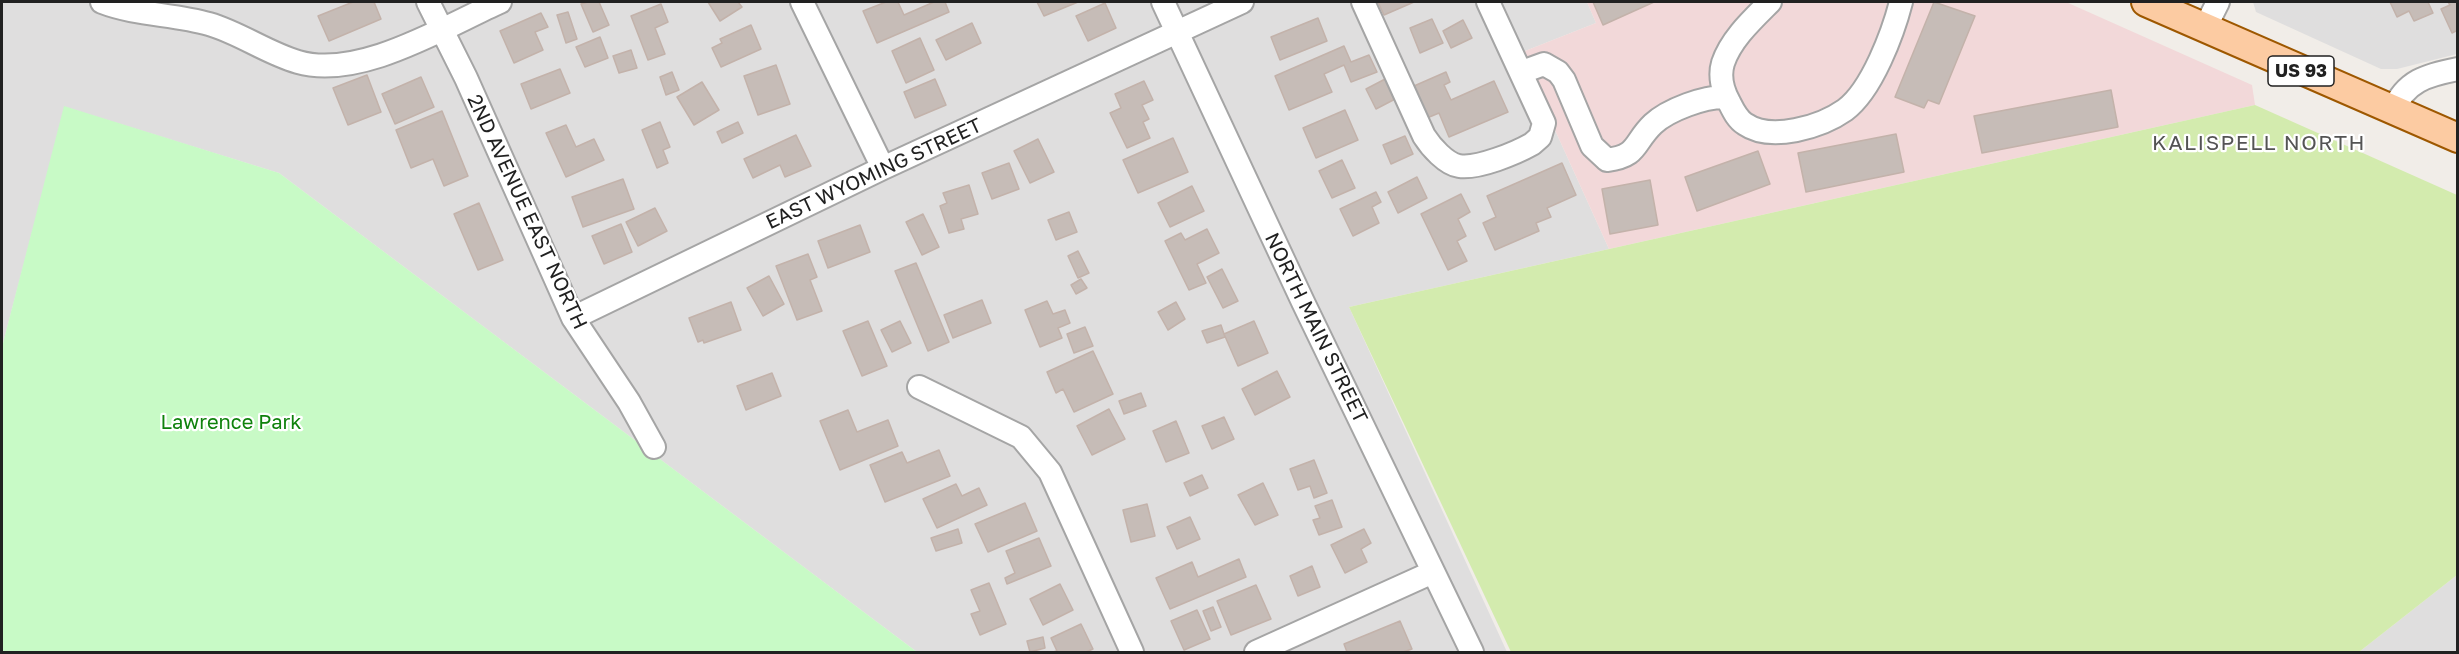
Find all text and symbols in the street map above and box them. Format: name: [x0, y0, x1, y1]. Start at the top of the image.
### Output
road number: US 93: [2268, 56, 2334, 86]
street label: 2ND AVENUE EAST NORTH: [462, 91, 592, 333]
street label: EAST WYOMING STREET: [762, 113, 986, 235]
district label: KALISPELL NORTH: [2152, 130, 2366, 156]
street label: NORTH MAIN STREET: [1259, 229, 1373, 427]
park label: Lawrence Park: [160, 411, 302, 435]

